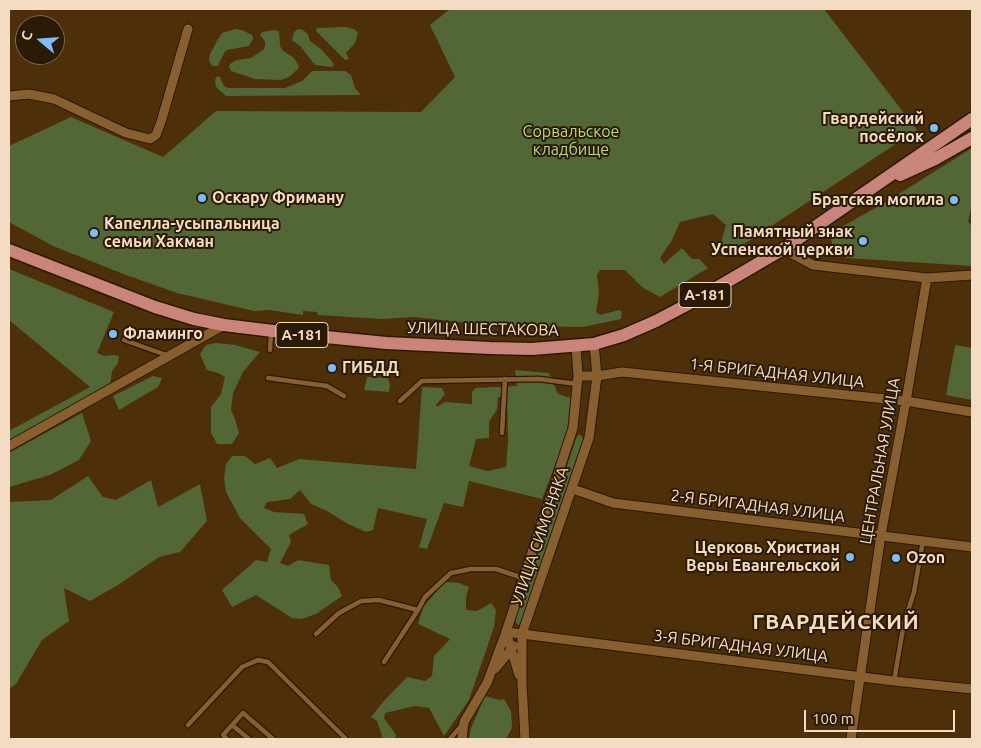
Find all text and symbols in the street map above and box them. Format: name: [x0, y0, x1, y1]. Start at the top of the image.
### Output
north arrow: [15, 15, 65, 65]
text: С: [18, 29, 36, 42]
place label: Гвардейский посёлок: [822, 109, 924, 147]
park label: Сорвальское кладбище: [523, 122, 619, 160]
marker: Гвардейский посёлок: [928, 122, 940, 134]
place label: Оскару Фриману: [212, 188, 344, 208]
place label: Братская могила: [812, 190, 944, 210]
marker: Оскару Фриману: [196, 192, 208, 204]
marker: Братская могила: [948, 194, 960, 206]
place label: Капелла-усыпальница семьи Хакман: [104, 214, 280, 252]
place label: Памятный знак Успенской церкви: [711, 222, 853, 260]
marker: Капелла-усыпальница семьи Хакман: [88, 227, 100, 239]
marker: Памятный знак Успенской церкви: [857, 235, 869, 247]
road number: А-181: [679, 282, 731, 308]
street label: УЛИЦА ШЕСТАКОВА: [407, 318, 559, 340]
road number: А-181: [276, 322, 328, 348]
place label: Фламинго: [123, 324, 203, 344]
marker: Фламинго: [107, 328, 119, 340]
street label: 1-Я БРИГАДНАЯ УЛИЦА: [689, 354, 865, 392]
place label: ГИБДД: [342, 358, 399, 378]
marker: ГИБДД: [326, 362, 338, 374]
street label: ЦЕНТРАЛЬНАЯ УЛИЦА: [856, 376, 904, 546]
street label: УЛИЦА СИМОНЯКА: [507, 464, 573, 608]
street label: 2-Я БРИГАДНАЯ УЛИЦА: [670, 486, 846, 526]
place label: Церковь Христиан Веры Евангельской: [686, 538, 840, 576]
place label: Ozon: [906, 548, 945, 568]
marker: Церковь Христиан Веры Евангельской: [844, 551, 856, 563]
marker: Ozon: [890, 552, 902, 564]
district label: ГВАРДЕЙСКИЙ: [751, 609, 921, 635]
street label: 3-Я БРИГАДНАЯ УЛИЦА: [653, 626, 829, 666]
scale bar: [806, 700, 957, 732]
text: 100 m: [812, 710, 854, 727]

